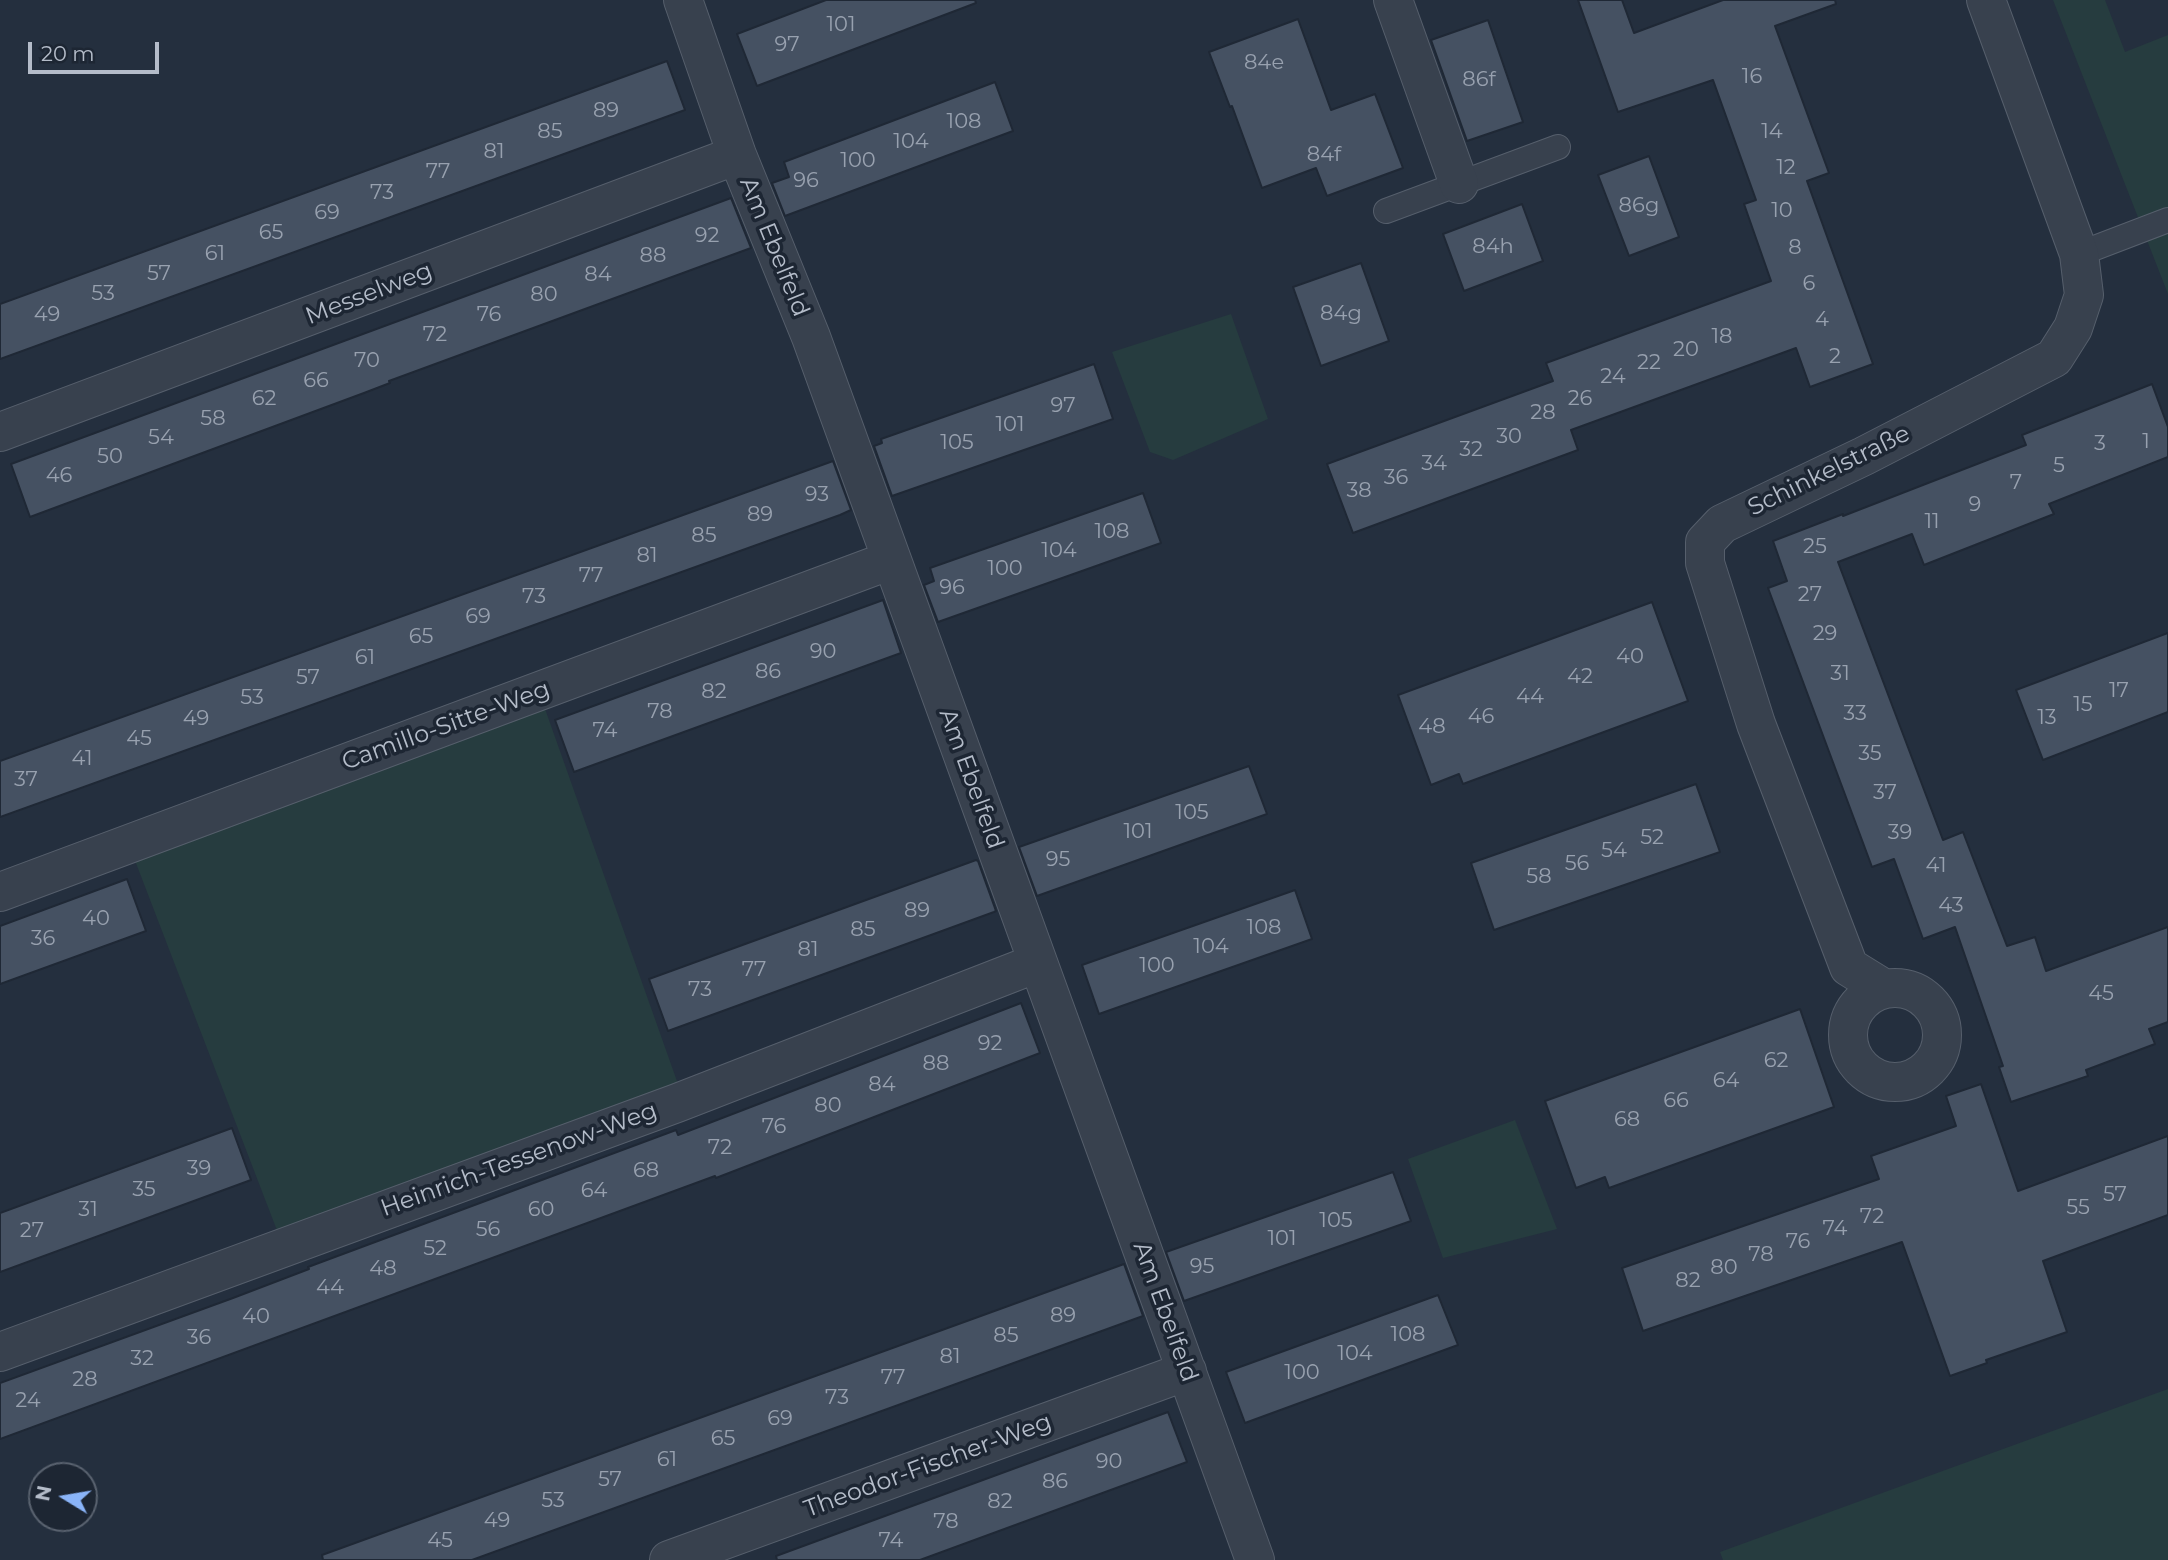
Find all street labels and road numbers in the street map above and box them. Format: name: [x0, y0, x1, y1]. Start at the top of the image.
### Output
street label: Am Ebelfeld: [733, 173, 815, 321]
street label: Messelweg: [302, 257, 436, 331]
street label: Schinkelstraße: [1743, 419, 1915, 523]
street label: Camillo-Sitte-Weg: [338, 675, 554, 777]
street label: Am Ebelfeld: [932, 705, 1010, 853]
street label: Heinrich-Tessenow-Weg: [377, 1097, 661, 1223]
street label: Am Ebelfeld: [1126, 1238, 1204, 1386]
street label: Theodor-Fischer-Weg: [800, 1408, 1056, 1524]

